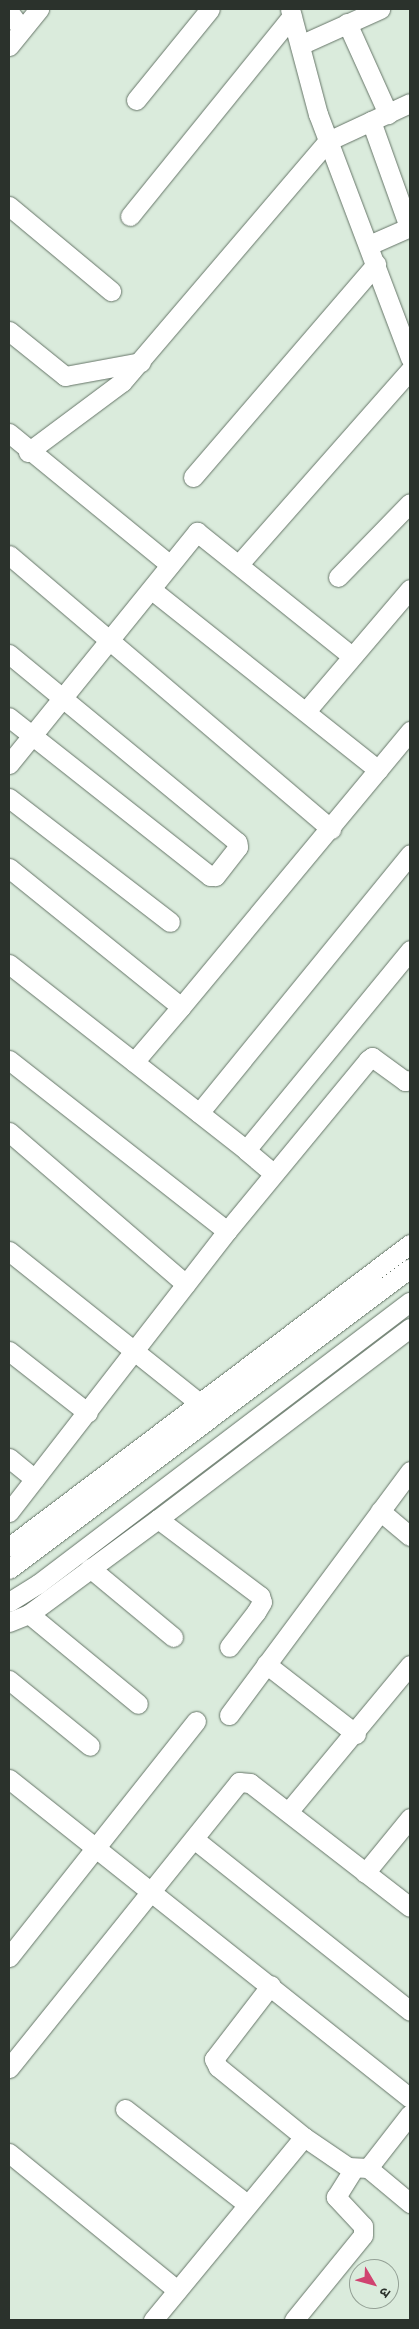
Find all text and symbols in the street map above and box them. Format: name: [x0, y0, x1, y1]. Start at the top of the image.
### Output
north arrow: [349, 2259, 399, 2309]
text: उ: [376, 2284, 394, 2301]

